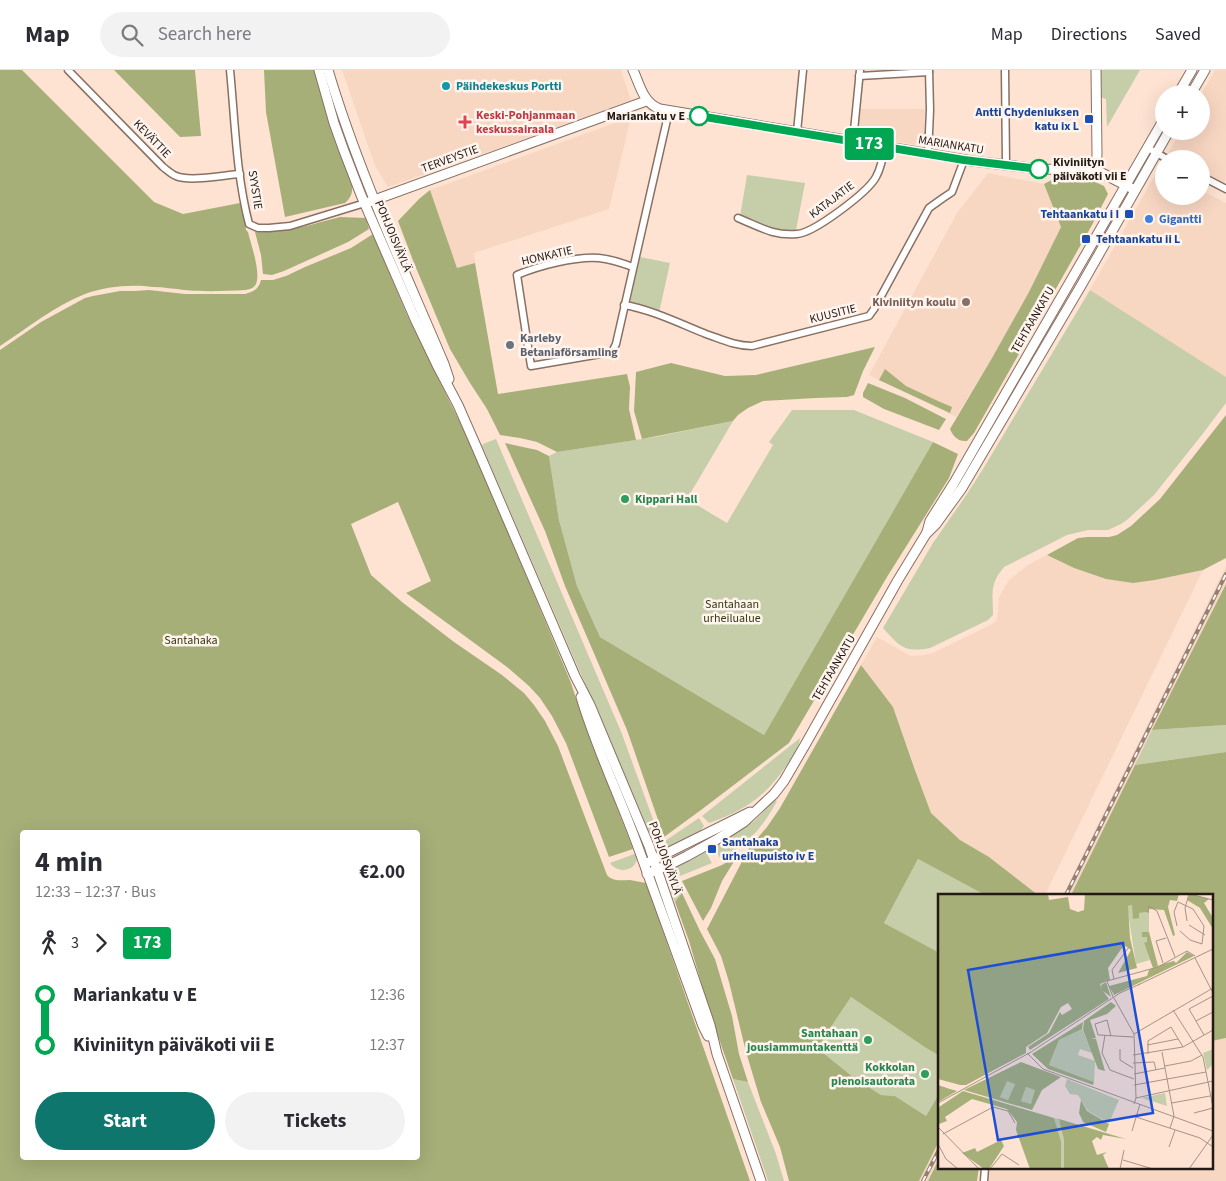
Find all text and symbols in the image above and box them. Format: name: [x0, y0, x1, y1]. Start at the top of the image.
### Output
search box: [100, 12, 450, 57]
text: Map: [25, 17, 70, 52]
icon: search: [118, 21, 146, 49]
text: Search here: [158, 21, 251, 48]
text: Map: [991, 22, 1023, 47]
text: Directions: [1051, 22, 1127, 47]
text: Saved: [1155, 22, 1201, 47]
place label: Päihdekeskus Portti: [456, 78, 562, 95]
marker: Päihdekeskus Portti: [440, 80, 452, 92]
map controls: [1155, 85, 1210, 205]
button: +: [1155, 85, 1210, 140]
place label: Antti Chydeniuksen katu ix L: [975, 104, 1079, 135]
marker: Mariankatu v E: [689, 106, 709, 126]
place label: Keski-Pohjanmaan keskussairaala: [476, 107, 575, 138]
place label: Mariankatu v E: [607, 108, 685, 125]
marker: Antti Chydeniuksen katu ix L: [1083, 113, 1095, 125]
marker: Keski-Pohjanmaan keskussairaala: [458, 115, 472, 129]
street label: KEVÄTTIE: [129, 116, 175, 162]
line badge: 173: [840, 128, 898, 160]
text: 173: [855, 131, 883, 156]
street label: MARIANKATU: [917, 131, 985, 159]
street label: TERVEYSTIE: [419, 141, 481, 177]
button: −: [1155, 150, 1210, 205]
place label: Kiviniityn päiväkoti vii E: [1053, 154, 1127, 185]
marker: Kiviniityn päiväkoti vii E: [1029, 159, 1049, 179]
street label: SYYSTIE: [244, 169, 266, 211]
street label: KATAJATIE: [806, 177, 858, 223]
street label: POHJOISVÄYLÄ: [370, 198, 416, 275]
place label: Tehtaankatu i I: [1041, 206, 1119, 223]
marker: Tehtaankatu i I: [1123, 208, 1135, 220]
place label: Gigantti: [1159, 211, 1202, 228]
marker: Gigantti: [1143, 213, 1155, 225]
place label: Tehtaankatu ii L: [1096, 231, 1180, 248]
marker: Tehtaankatu ii L: [1080, 233, 1092, 245]
street label: HONKATIE: [520, 242, 574, 270]
street label: TEHTAANKATU: [1007, 284, 1059, 356]
place label: Kiviniityn koulu: [872, 294, 956, 311]
marker: Kiviniityn koulu: [960, 296, 972, 308]
street label: KUUSITIE: [808, 300, 858, 328]
place label: Karleby Betaniaförsamling: [520, 330, 618, 361]
marker: Karleby Betaniaförsamling: [504, 339, 516, 351]
place label: Kippari Hall: [635, 491, 698, 508]
marker: Kippari Hall: [619, 493, 631, 505]
park label: Santahaan urheilualue: [703, 596, 761, 627]
park label: Santahaka: [164, 632, 218, 649]
street label: TEHTAANKATU: [808, 632, 860, 704]
street label: POHJOISVÄYLÄ: [644, 819, 686, 897]
place label: Santahaka urheilupuisto iv E: [722, 834, 814, 865]
text: 4 min: [35, 842, 103, 882]
marker: Santahaka urheilupuisto iv E: [706, 843, 718, 855]
text: €2.00: [359, 859, 405, 886]
text: 12:33 – 12:37 · Bus: [35, 881, 156, 903]
inset map: [938, 894, 1214, 1168]
icon: walk: [35, 929, 63, 957]
icon: forward: [87, 929, 115, 957]
text: 173: [133, 930, 161, 955]
text: 3: [71, 932, 79, 954]
text: Mariankatu v E: [73, 982, 197, 1009]
text: 12:36: [369, 984, 405, 1006]
place label: Santahaan jousiammuntakenttä: [746, 1025, 858, 1056]
text: Kiviniityn päiväkoti vii E: [73, 1032, 275, 1059]
text: 12:37: [369, 1034, 405, 1056]
marker: Santahaan jousiammuntakenttä: [862, 1034, 874, 1046]
place label: Kokkolan pienoisautorata: [831, 1059, 915, 1090]
marker: Kokkolan pienoisautorata: [919, 1068, 931, 1080]
button: Start: [35, 1092, 215, 1150]
button: Tickets: [225, 1092, 405, 1150]

